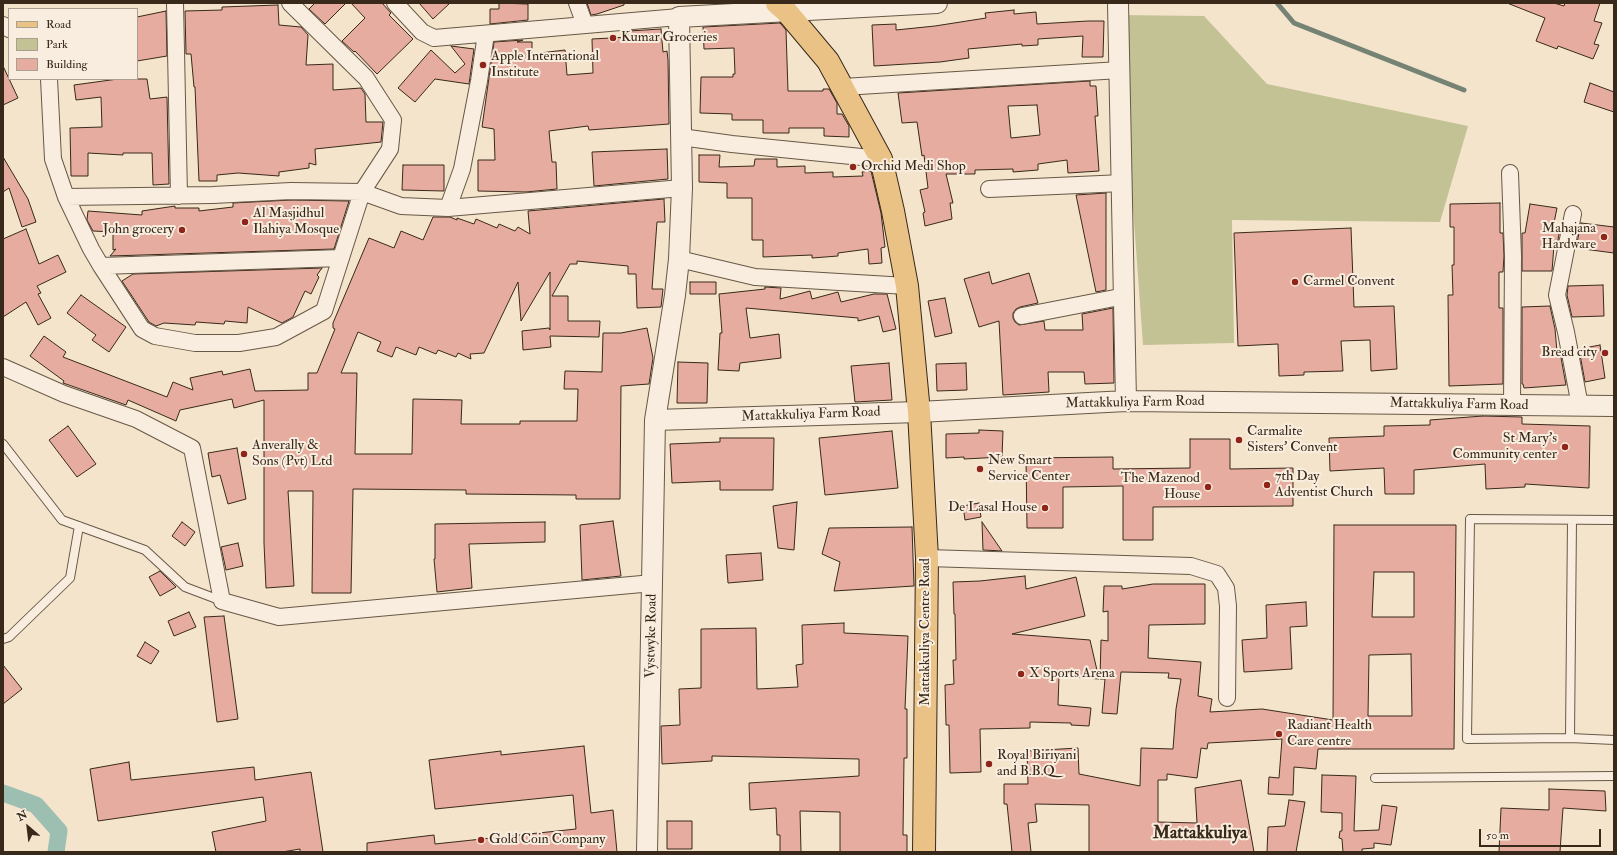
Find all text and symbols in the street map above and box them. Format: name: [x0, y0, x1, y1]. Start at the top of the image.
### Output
legend: [8, 8, 138, 80]
text: Road: [46, 17, 71, 32]
place label: Kumar Groceries: [621, 30, 717, 46]
marker: Kumar Groceries: [608, 33, 618, 43]
text: Park: [46, 37, 68, 52]
place label: Apple International Institute: [491, 49, 599, 82]
text: Building: [46, 57, 87, 72]
marker: Apple International Institute: [478, 60, 488, 70]
place label: Orchid Medi Shop: [861, 159, 966, 175]
marker: Orchid Medi Shop: [848, 162, 858, 172]
place label: Al Masjidhul Ilahiya Mosque: [253, 206, 339, 238]
marker: Al Masjidhul Ilahiya Mosque: [240, 217, 250, 227]
place label: Mahajana Hardware: [1541, 221, 1596, 254]
place label: John grocery: [103, 222, 174, 238]
marker: John grocery: [177, 225, 187, 235]
marker: Mahajana Hardware: [1599, 232, 1609, 242]
place label: Carmel Convent: [1303, 274, 1395, 290]
marker: Carmel Convent: [1290, 277, 1300, 287]
place label: Bread city: [1541, 345, 1597, 361]
marker: Bread city: [1600, 348, 1610, 358]
street label: Mattakkuliya Farm Road: [1065, 393, 1205, 413]
street label: Mattakkuliya Farm Road: [1389, 395, 1529, 415]
street label: Mattakkuliya Farm Road: [741, 404, 881, 426]
place label: Carmalite Sisters' Convent: [1247, 424, 1338, 456]
place label: St Mary's Community center: [1452, 431, 1557, 464]
marker: Carmalite Sisters' Convent: [1234, 435, 1244, 445]
place label: Anverally & Sons (Pvt) Ltd: [252, 438, 332, 470]
marker: St Mary's Community center: [1560, 442, 1570, 452]
marker: Anverally & Sons (Pvt) Ltd: [239, 449, 249, 459]
place label: New Smart Service Center: [988, 453, 1070, 486]
marker: New Smart Service Center: [975, 464, 985, 474]
place label: 7th Day Adventist Church: [1275, 469, 1373, 502]
place label: The Mazenod House: [1121, 471, 1200, 504]
marker: 7th Day Adventist Church: [1262, 480, 1272, 490]
marker: The Mazenod House: [1203, 482, 1213, 492]
place label: De Lasal House: [948, 500, 1037, 516]
marker: De Lasal House: [1040, 503, 1050, 513]
street label: Mattakkuliya Centre Road: [918, 558, 934, 706]
street label: Vystwyke Road: [643, 594, 661, 678]
place label: X Sports Arena: [1029, 666, 1115, 682]
marker: X Sports Arena: [1016, 669, 1026, 679]
place label: Radiant Health Care centre: [1287, 718, 1372, 750]
marker: Radiant Health Care centre: [1274, 729, 1284, 739]
place label: Royal Biriyani and B.B.Q: [997, 748, 1076, 780]
marker: Royal Biriyani and B.B.Q: [984, 759, 994, 769]
north arrow: [8, 807, 48, 847]
text: N: [15, 808, 30, 824]
scale bar: [1481, 821, 1603, 847]
district label: Mattakkuliya: [1153, 823, 1247, 845]
text: 50 m: [1486, 828, 1509, 843]
place label: Gold Coin Company: [489, 832, 606, 848]
marker: Gold Coin Company: [476, 835, 486, 845]

